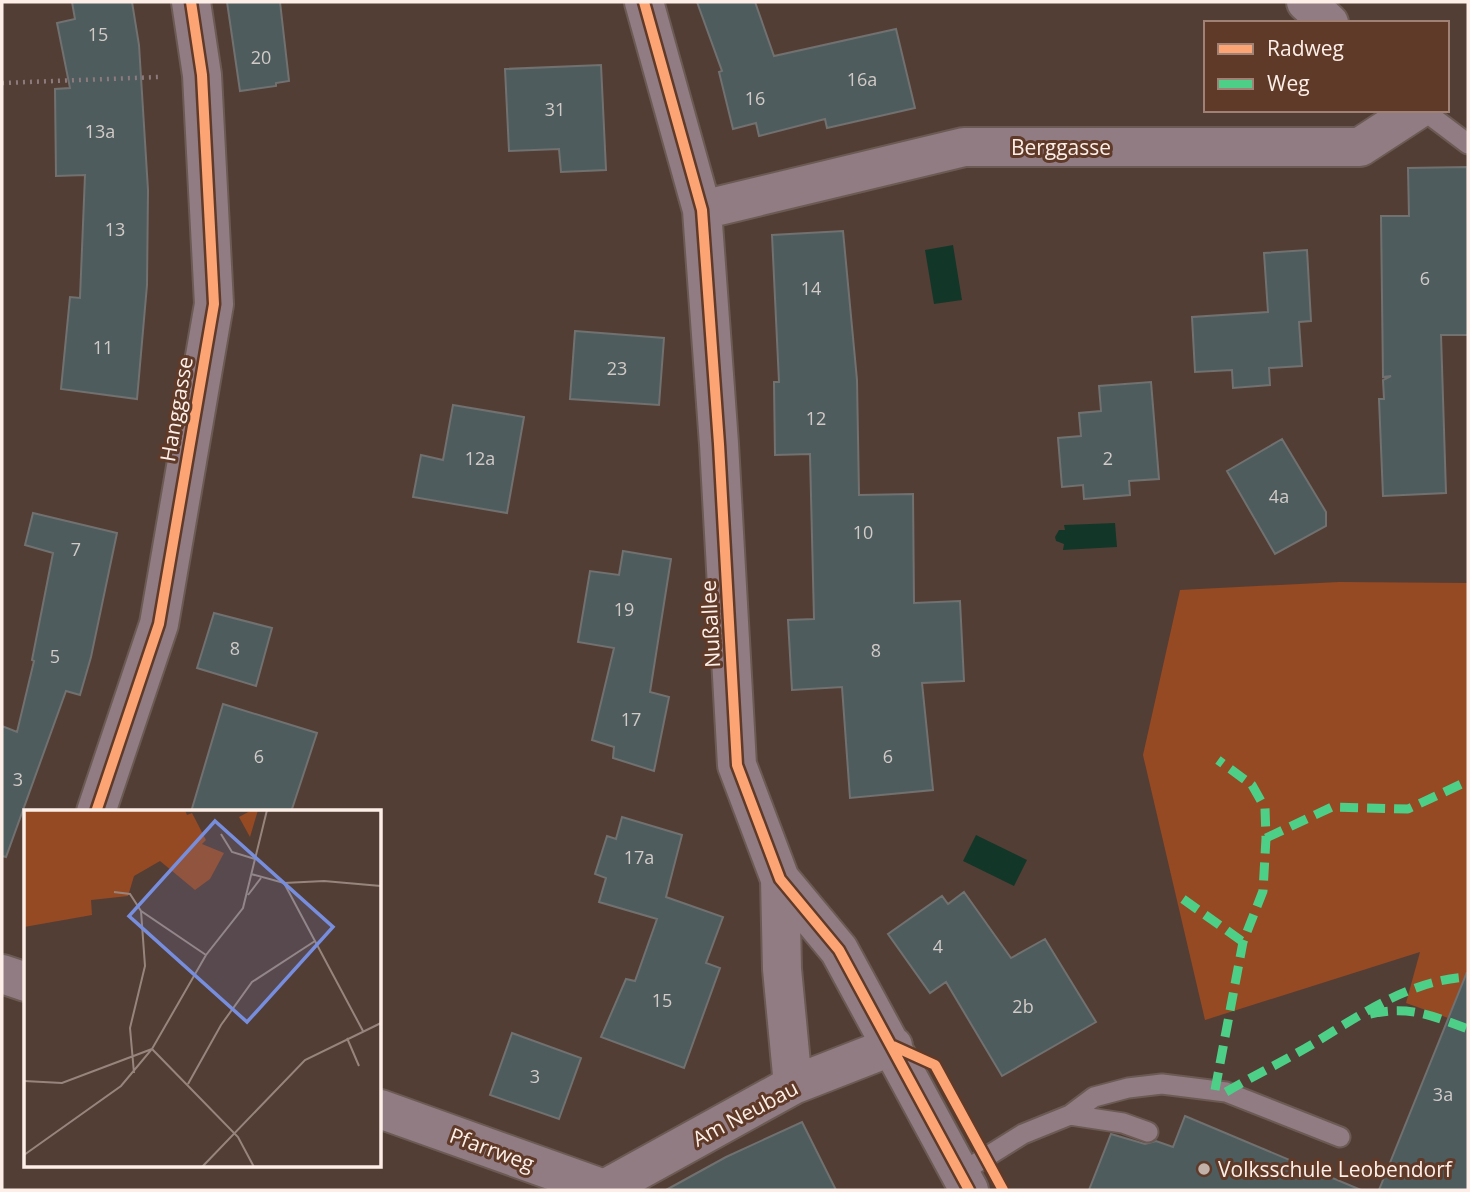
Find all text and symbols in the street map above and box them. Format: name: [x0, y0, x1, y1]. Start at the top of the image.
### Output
legend: [1204, 21, 1449, 112]
house number: 15: [88, 22, 108, 46]
text: Radweg: [1267, 34, 1344, 62]
house number: 20: [251, 45, 271, 69]
house number: 16a: [847, 67, 877, 91]
text: Weg: [1267, 69, 1310, 97]
house number: 16: [745, 86, 765, 110]
house number: 31: [545, 97, 565, 121]
house number: 13a: [85, 119, 115, 143]
street label: Berggasse: [1011, 133, 1111, 161]
house number: 13: [105, 217, 125, 241]
house number: 6: [1420, 266, 1430, 290]
house number: 14: [801, 276, 821, 300]
house number: 11: [93, 335, 113, 359]
street label: Hanggasse: [153, 354, 199, 464]
house number: 23: [607, 356, 627, 380]
house number: 12: [806, 406, 826, 430]
house number: 12a: [465, 446, 495, 470]
house number: 2: [1103, 446, 1113, 470]
house number: 4a: [1269, 484, 1289, 508]
house number: 10: [853, 520, 873, 544]
house number: 7: [71, 537, 81, 561]
street label: Nußallee: [694, 580, 726, 668]
house number: 19: [614, 597, 634, 621]
house number: 8: [230, 636, 240, 660]
house number: 8: [871, 638, 881, 662]
house number: 5: [50, 644, 60, 668]
house number: 17: [621, 707, 641, 731]
house number: 6: [254, 744, 264, 768]
house number: 6: [883, 744, 893, 768]
house number: 3: [13, 767, 23, 791]
inset map: [24, 810, 382, 1168]
house number: 17a: [624, 845, 654, 869]
house number: 4: [933, 934, 943, 958]
house number: 15: [652, 988, 672, 1012]
house number: 2b: [1012, 994, 1034, 1018]
house number: 3: [530, 1064, 540, 1088]
street label: Am Neubau: [687, 1073, 803, 1153]
house number: 3a: [1433, 1082, 1453, 1106]
street label: Pfarrweg: [446, 1121, 538, 1177]
place label: Volksschule Leobendorf: [1218, 1155, 1454, 1183]
marker: Volksschule Leobendorf: [1196, 1161, 1212, 1177]

